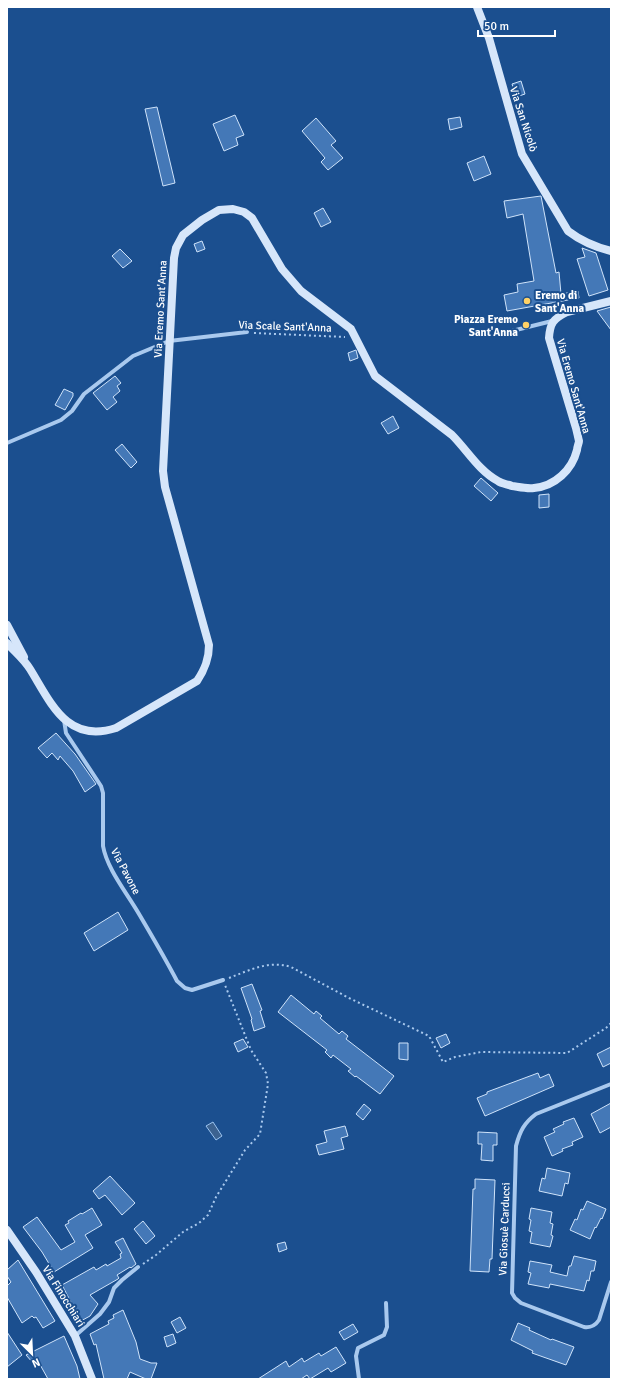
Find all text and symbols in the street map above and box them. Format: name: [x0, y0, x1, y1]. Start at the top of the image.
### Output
scale bar: [478, 12, 555, 38]
text: 50 m: [484, 19, 509, 34]
street label: Via San Nicolò: [507, 85, 540, 154]
street label: Via Eremo Sant'Anna: [151, 259, 170, 358]
place label: Eremo di Sant'Anna: [535, 289, 585, 315]
marker: Eremo di Sant'Anna: [522, 296, 532, 306]
place label: Piazza Eremo Sant'Anna: [454, 313, 518, 339]
street label: Via Scale Sant'Anna: [238, 318, 332, 335]
marker: Piazza Eremo Sant'Anna: [521, 320, 531, 330]
street label: Via Eremo Sant'Anna: [554, 337, 593, 435]
street label: Via Pavone: [108, 846, 143, 897]
street label: Via Giosuè Carducci: [496, 1182, 513, 1276]
street label: Via Finocchiari: [40, 1263, 88, 1329]
north arrow: [12, 1334, 52, 1374]
text: N: [30, 1355, 42, 1370]

